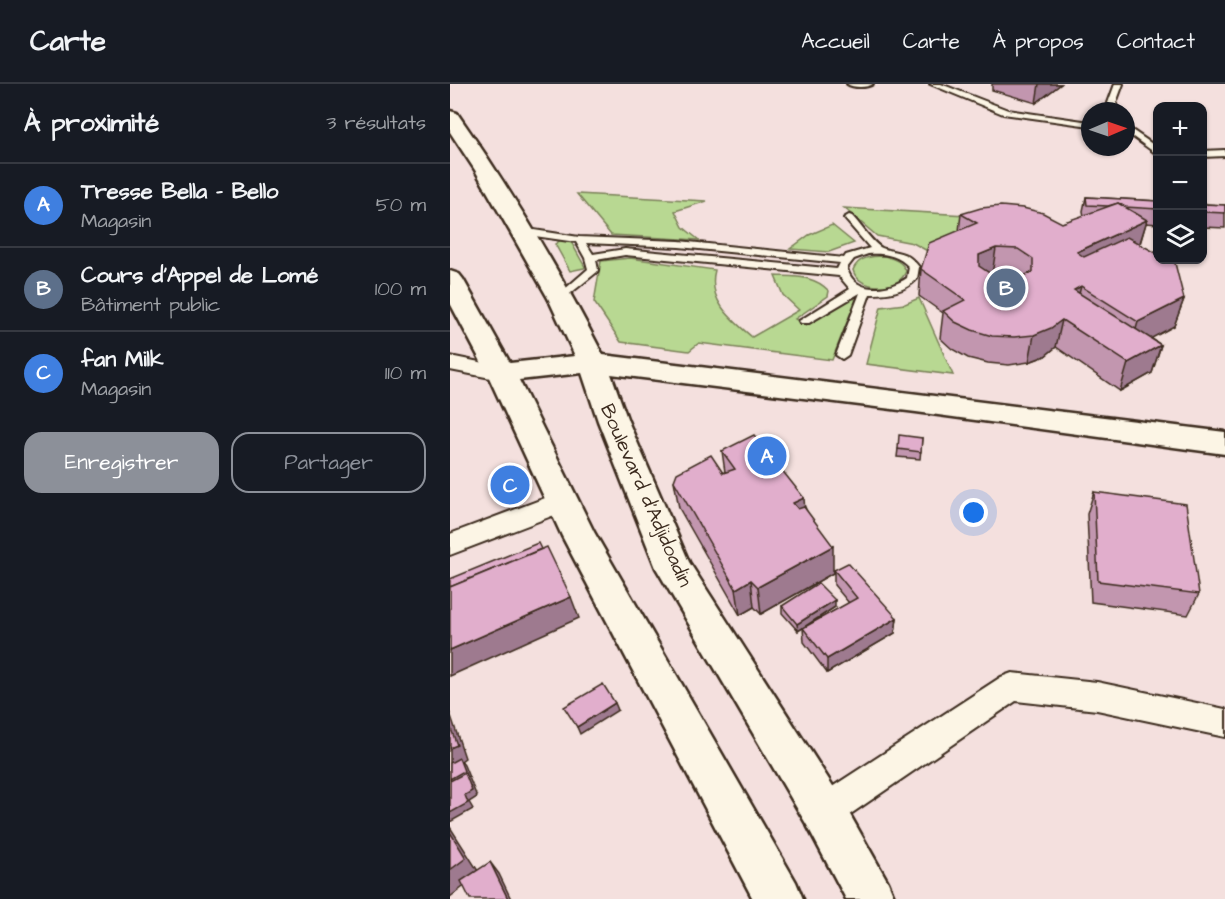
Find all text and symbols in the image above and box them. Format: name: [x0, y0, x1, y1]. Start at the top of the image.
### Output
text: Carte: [30, 22, 106, 61]
text: Accueil: [801, 27, 870, 56]
text: Carte: [903, 27, 960, 56]
text: À propos: [993, 27, 1084, 56]
text: Contact: [1117, 27, 1195, 56]
north arrow: [1081, 102, 1135, 156]
map controls: [1153, 102, 1207, 264]
button: +: [1153, 102, 1207, 156]
text: À proximité: [24, 105, 159, 141]
text: 3 résultats: [326, 109, 426, 137]
button: −: [1153, 156, 1207, 210]
text: Tresse Bella - Bello: [81, 176, 278, 207]
text: A: [37, 191, 50, 219]
text: 50 m: [376, 191, 426, 219]
text: Magasin: [81, 207, 151, 235]
button: layers: [1153, 210, 1207, 264]
text: Cours d'Appel de Lomé: [81, 260, 318, 291]
pin: B: [986, 266, 1026, 310]
text: B: [36, 275, 51, 303]
text: 100 m: [375, 275, 426, 303]
text: Bâtiment public: [81, 291, 220, 319]
text: fan Milk: [81, 344, 164, 375]
text: C: [36, 359, 51, 387]
text: 110 m: [385, 359, 426, 387]
text: Magasin: [81, 375, 151, 403]
street label: Boulevard d'Adjidoadin: [593, 399, 699, 591]
button: Enregistrer: [24, 432, 219, 493]
button: Partager: [231, 432, 426, 493]
pin: A: [748, 434, 786, 478]
pin: C: [490, 462, 530, 508]
your location: [959, 498, 988, 527]

